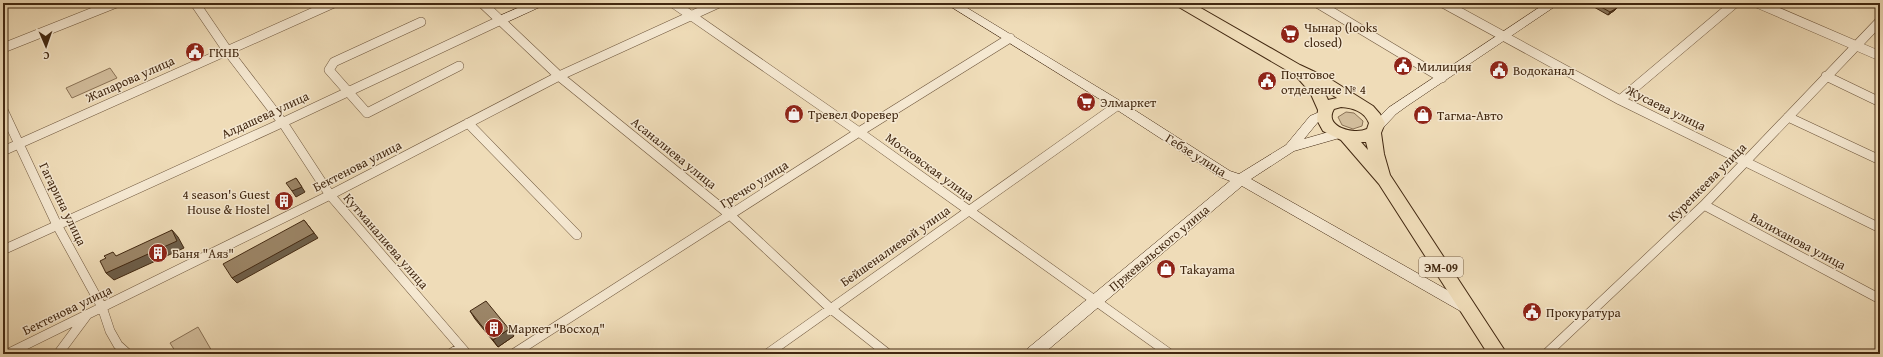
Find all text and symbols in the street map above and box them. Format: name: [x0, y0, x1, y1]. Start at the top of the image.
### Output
place label: Чынар (looks closed): [1304, 18, 1378, 52]
supermarket icon: Чынар (looks closed): [1279, 23, 1301, 45]
north arrow: [26, 26, 66, 66]
public building icon: ГКНБ: [184, 41, 206, 63]
place label: ГКНБ: [209, 43, 239, 62]
text: С: [43, 48, 50, 64]
street label: Жапарова улица: [82, 51, 178, 107]
public building icon: Милиция: [1392, 55, 1414, 77]
place label: Милиция: [1417, 57, 1472, 76]
public building icon: Водоканал: [1488, 59, 1510, 81]
place label: Водоканал: [1513, 61, 1575, 80]
place label: Почтовое отделение № 4: [1281, 65, 1366, 99]
public building icon: Почтовое отделение № 4: [1256, 70, 1278, 92]
street label: Жусаева улица: [1622, 80, 1710, 136]
street label: Алдашева улица: [218, 86, 313, 144]
supermarket icon: Элмаркет: [1075, 91, 1097, 113]
place label: Элмаркет: [1100, 93, 1157, 112]
shop icon: Тревел Форевер: [783, 103, 805, 125]
shop icon: Тагма-Авто: [1412, 104, 1434, 126]
place label: Тревел Форевер: [808, 105, 899, 124]
place label: Тагма-Авто: [1437, 106, 1503, 125]
street label: Асаналиева улица: [627, 113, 721, 194]
street label: Московская улица: [882, 128, 979, 206]
street label: Гебзе улица: [1162, 129, 1231, 182]
street label: Бектенова улица: [309, 135, 405, 197]
street label: Куренкеева улица: [1663, 138, 1751, 226]
street label: Гречко улица: [716, 155, 793, 213]
street label: Гагарина улица: [35, 159, 92, 250]
place label: 4 season's Guest House & Hostel: [182, 185, 270, 219]
street label: Кутманалиева улица: [339, 189, 434, 294]
building icon: 4 season's Guest House & Hostel: [273, 190, 295, 212]
street label: Бейшеналиевой улица: [836, 200, 955, 291]
street label: Пржевальского улица: [1105, 200, 1214, 296]
street label: Валиханова улица: [1747, 208, 1850, 275]
building icon: Баня "Аяз": [147, 242, 169, 264]
place label: Баня "Аяз": [172, 244, 234, 263]
road number: ЭМ-09: [1419, 257, 1463, 277]
shop icon: Takayama: [1155, 258, 1177, 280]
place label: Takayama: [1180, 260, 1236, 279]
street label: Бектенова улица: [19, 280, 116, 340]
public building icon: Прокуратура: [1521, 301, 1543, 323]
place label: Прокуратура: [1546, 303, 1622, 322]
building icon: Маркет "Восход": [483, 317, 505, 339]
place label: Маркет "Восход": [508, 319, 605, 338]

